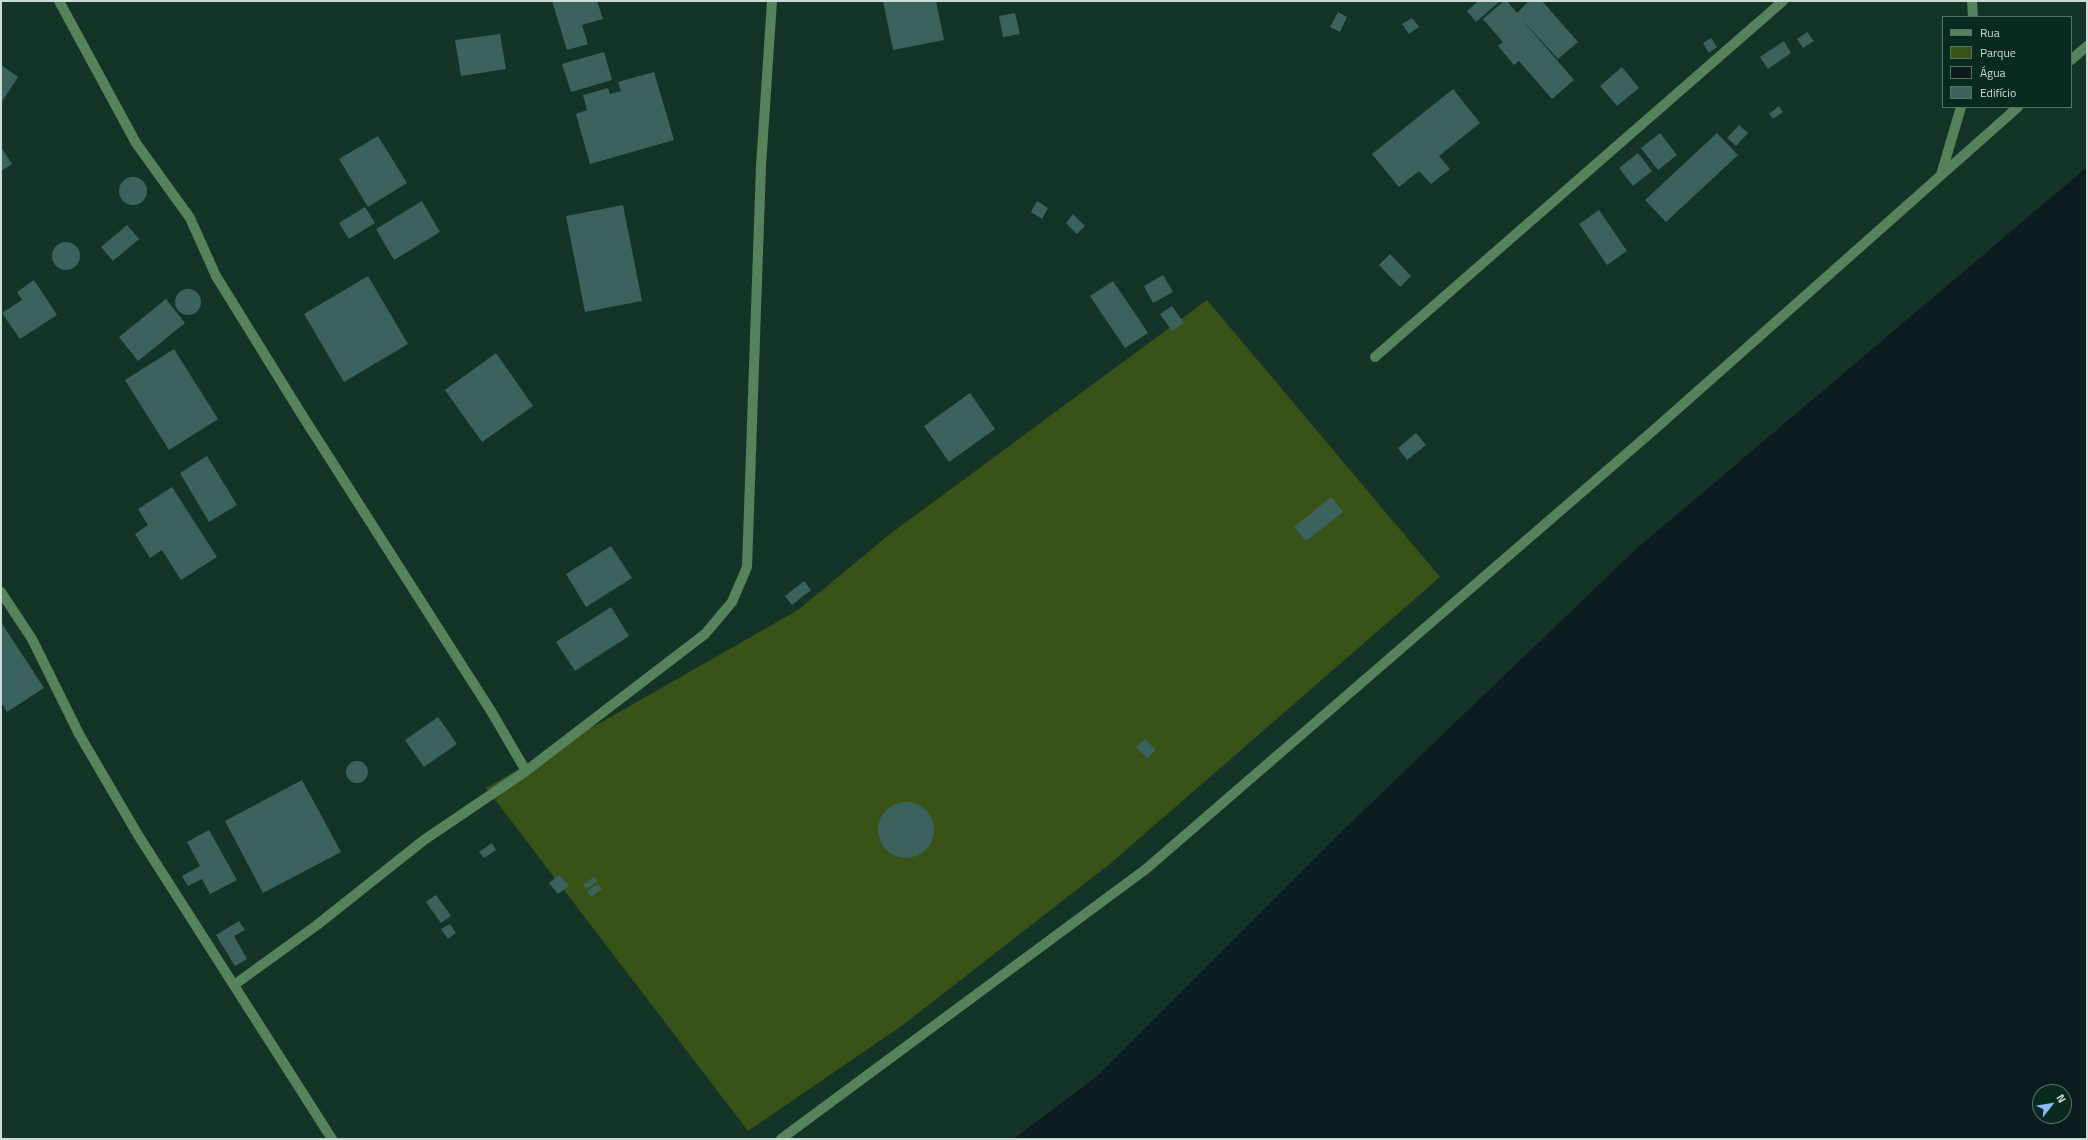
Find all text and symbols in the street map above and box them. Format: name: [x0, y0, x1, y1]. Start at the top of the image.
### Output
legend: [1942, 16, 2072, 108]
text: Rua: [1980, 23, 2000, 42]
text: Parque: [1980, 43, 2016, 62]
text: Água: [1980, 63, 2006, 82]
text: Edifício: [1980, 83, 2016, 102]
north arrow: [2032, 1084, 2072, 1124]
text: N: [2053, 1091, 2070, 1106]

